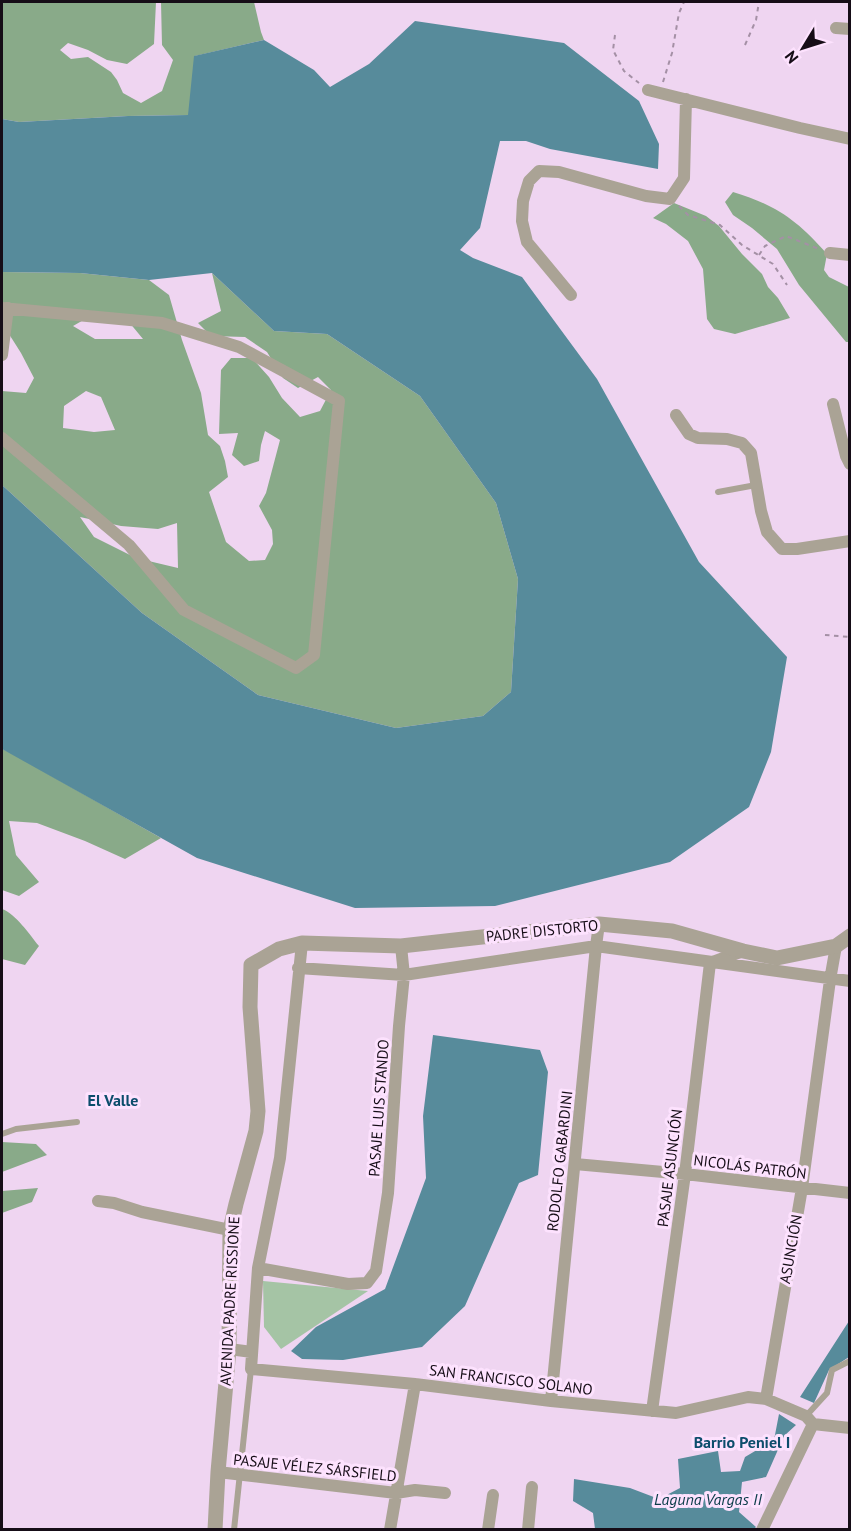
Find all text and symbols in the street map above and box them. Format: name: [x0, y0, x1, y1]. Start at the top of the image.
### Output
north arrow: [773, 18, 833, 78]
text: N: [780, 47, 802, 68]
street label: PADRE DISTORTO: [485, 915, 599, 946]
street label: PASAJE LUIS STANDO: [364, 1039, 393, 1177]
district label: El Valle: [88, 1090, 138, 1110]
street label: RODOLFO GABARDINI: [543, 1090, 576, 1232]
street label: PASAJE ASUNCIÓN: [653, 1108, 686, 1228]
street label: NICOLÁS PATRÓN: [692, 1150, 808, 1183]
street label: ASUNCIÓN: [775, 1213, 806, 1285]
street label: AVENIDA PADRE RISSIONE: [216, 1216, 243, 1386]
street label: SAN FRANCISCO SOLANO: [428, 1360, 594, 1399]
district label: Barrio Peniel I: [694, 1432, 790, 1452]
street label: PASAJE VÉLEZ SÁRSFIELD: [232, 1449, 398, 1486]
water label: Laguna Vargas II: [654, 1489, 762, 1509]

